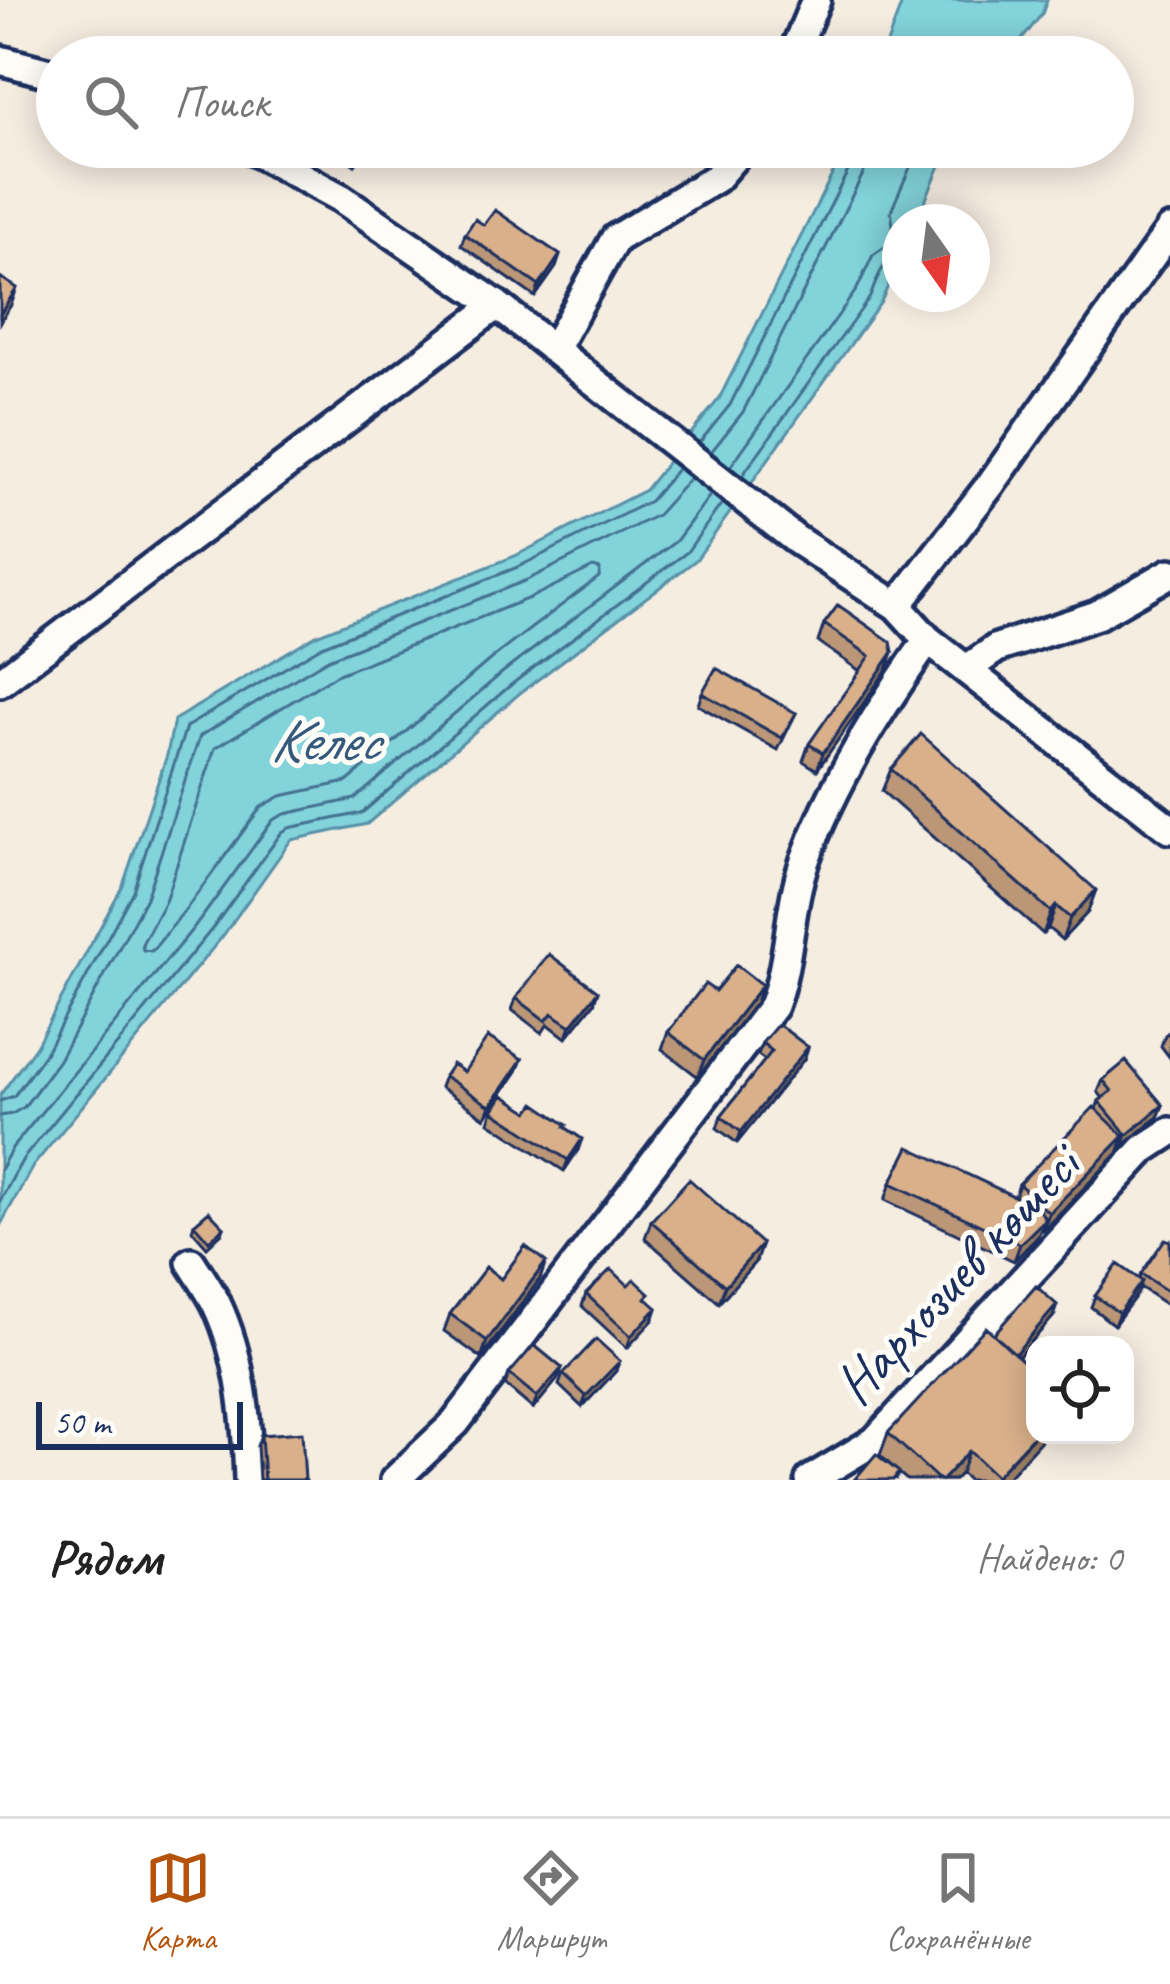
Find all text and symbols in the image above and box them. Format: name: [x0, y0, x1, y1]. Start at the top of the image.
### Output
search box: [36, 36, 1134, 168]
icon: search: [78, 69, 144, 135]
text: Поиск: [174, 74, 269, 131]
north arrow: [882, 204, 990, 312]
water label: Келес: [270, 702, 385, 778]
street label: Нархозиев көшесі: [819, 1126, 1099, 1419]
map controls: [1026, 1336, 1134, 1444]
button: locate: [1026, 1336, 1134, 1444]
scale bar: [36, 1396, 243, 1449]
text: 50 m: [54, 1402, 110, 1444]
text: Рядом: [48, 1526, 162, 1590]
text: Найдено: 0: [977, 1534, 1122, 1583]
tab: Карта: [140, 1845, 216, 1959]
tab: Маршрут: [497, 1845, 606, 1959]
tab: Сохранённые: [886, 1845, 1030, 1959]

